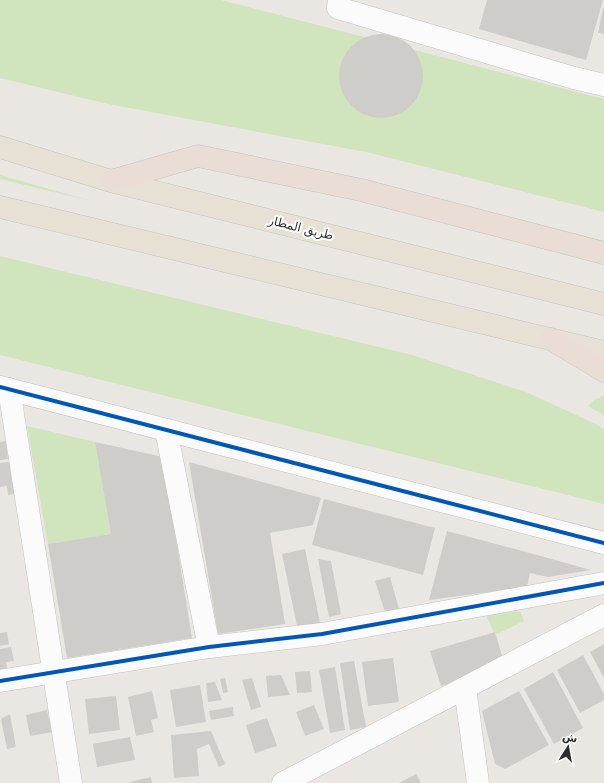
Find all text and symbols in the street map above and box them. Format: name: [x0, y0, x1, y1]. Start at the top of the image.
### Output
street label: طريق المطار: [266, 213, 335, 244]
north arrow: [548, 727, 588, 767]
text: ش: [561, 730, 579, 746]

